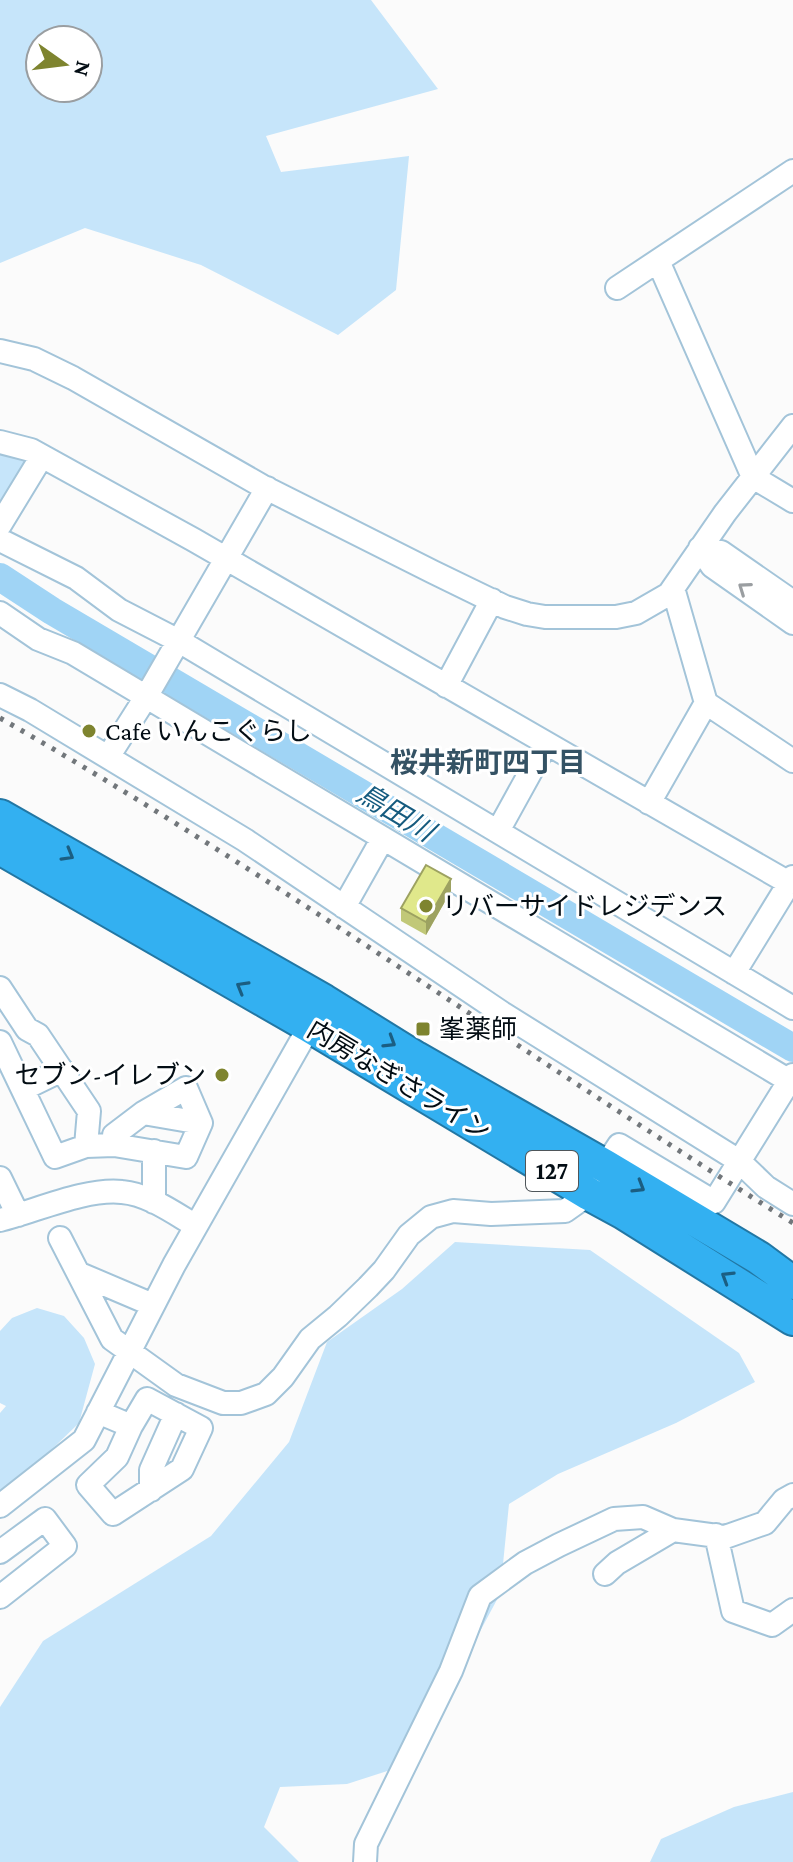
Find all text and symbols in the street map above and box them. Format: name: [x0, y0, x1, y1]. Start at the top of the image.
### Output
north arrow: [24, 24, 104, 104]
text: N: [69, 58, 97, 79]
one-way arrow: [738, 583, 752, 598]
place label: Cafe いんこぐらし: [105, 717, 312, 746]
marker: Cafe いんこぐらし: [80, 722, 98, 740]
district label: 桜井新町四丁目: [390, 747, 586, 778]
water label: 鳥田川: [352, 778, 442, 849]
one-way arrow: [59, 845, 74, 861]
place label: リバーサイドレジデンス: [442, 892, 727, 921]
marker: リバーサイドレジデンス: [417, 897, 435, 915]
one-way arrow: [236, 981, 250, 997]
street label: 内房なぎさライン: [302, 1014, 495, 1146]
place label: 峯薬師: [439, 1015, 517, 1044]
marker: 峯薬師: [414, 1020, 432, 1038]
one-way arrow: [381, 1033, 396, 1048]
place label: セブン-イレブン: [15, 1061, 206, 1090]
marker: セブン-イレブン: [213, 1066, 231, 1084]
road number: 127: [526, 1151, 578, 1191]
one-way arrow: [630, 1177, 645, 1193]
one-way arrow: [721, 1271, 736, 1286]

